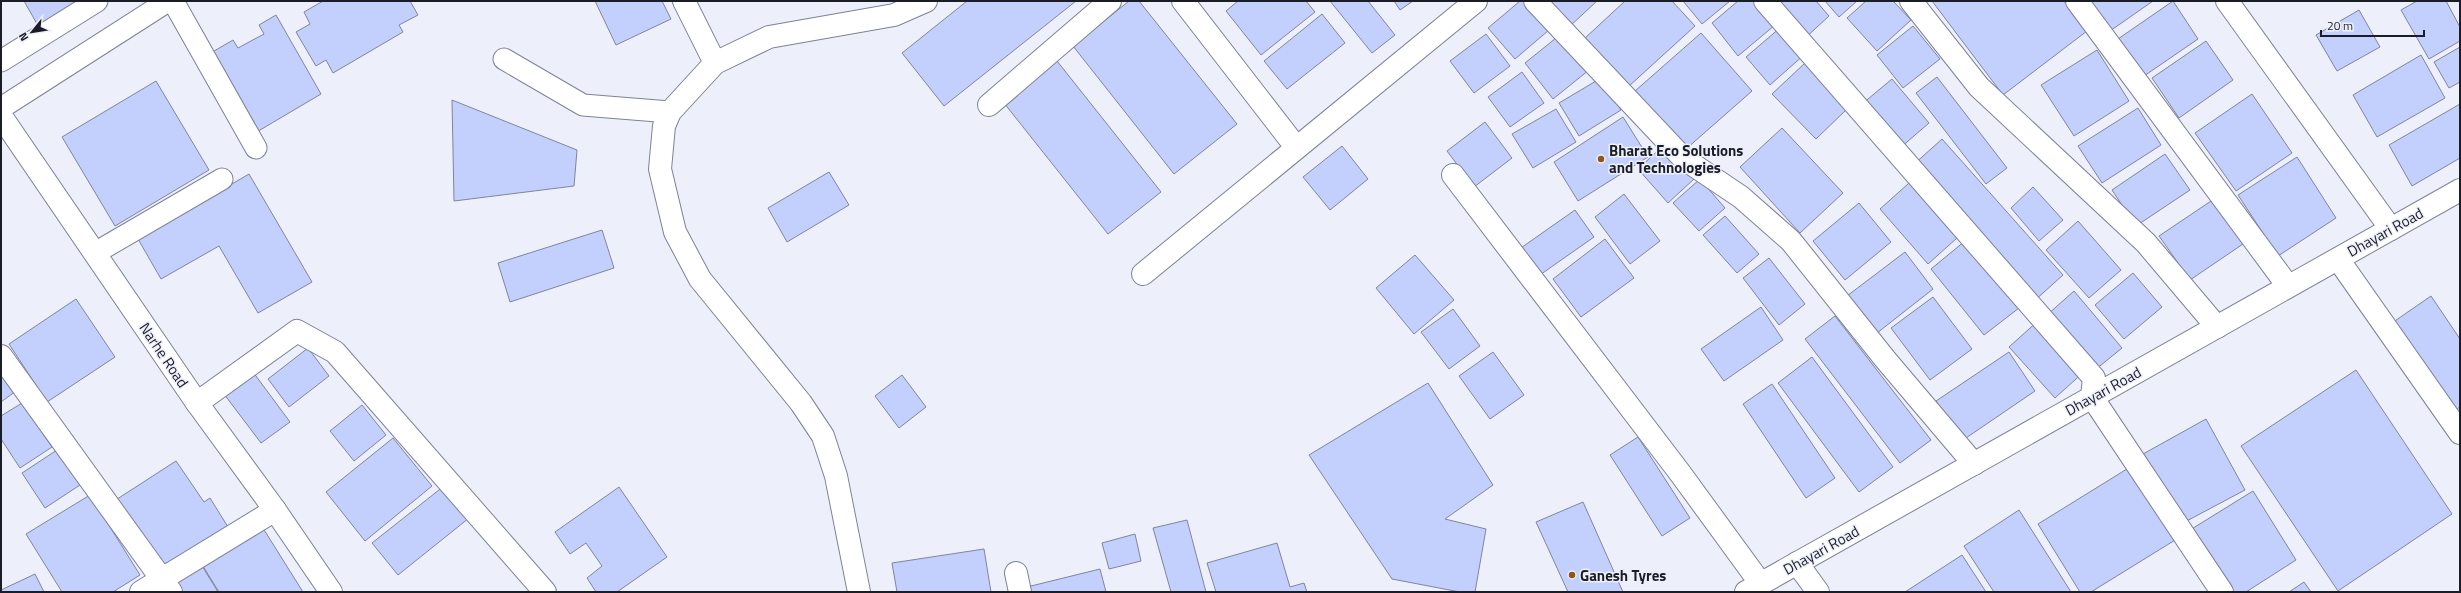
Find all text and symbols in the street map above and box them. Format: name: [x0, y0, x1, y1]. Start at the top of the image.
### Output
north arrow: [12, 12, 52, 52]
scale bar: [2321, 12, 2424, 38]
text: 20 m: [2327, 16, 2353, 35]
text: N: [15, 30, 32, 44]
place label: Bharat Eco Solutions and Technologies: [1609, 139, 1743, 179]
marker: Bharat Eco Solutions and Technologies: [1596, 154, 1606, 164]
street label: Dhayari Road: [2343, 202, 2427, 262]
street label: Narhe Road: [134, 318, 194, 392]
street label: Dhayari Road: [2061, 361, 2145, 421]
street label: Dhayari Road: [1779, 520, 1863, 580]
place label: Ganesh Tyres: [1580, 564, 1666, 587]
marker: Ganesh Tyres: [1567, 570, 1577, 580]

